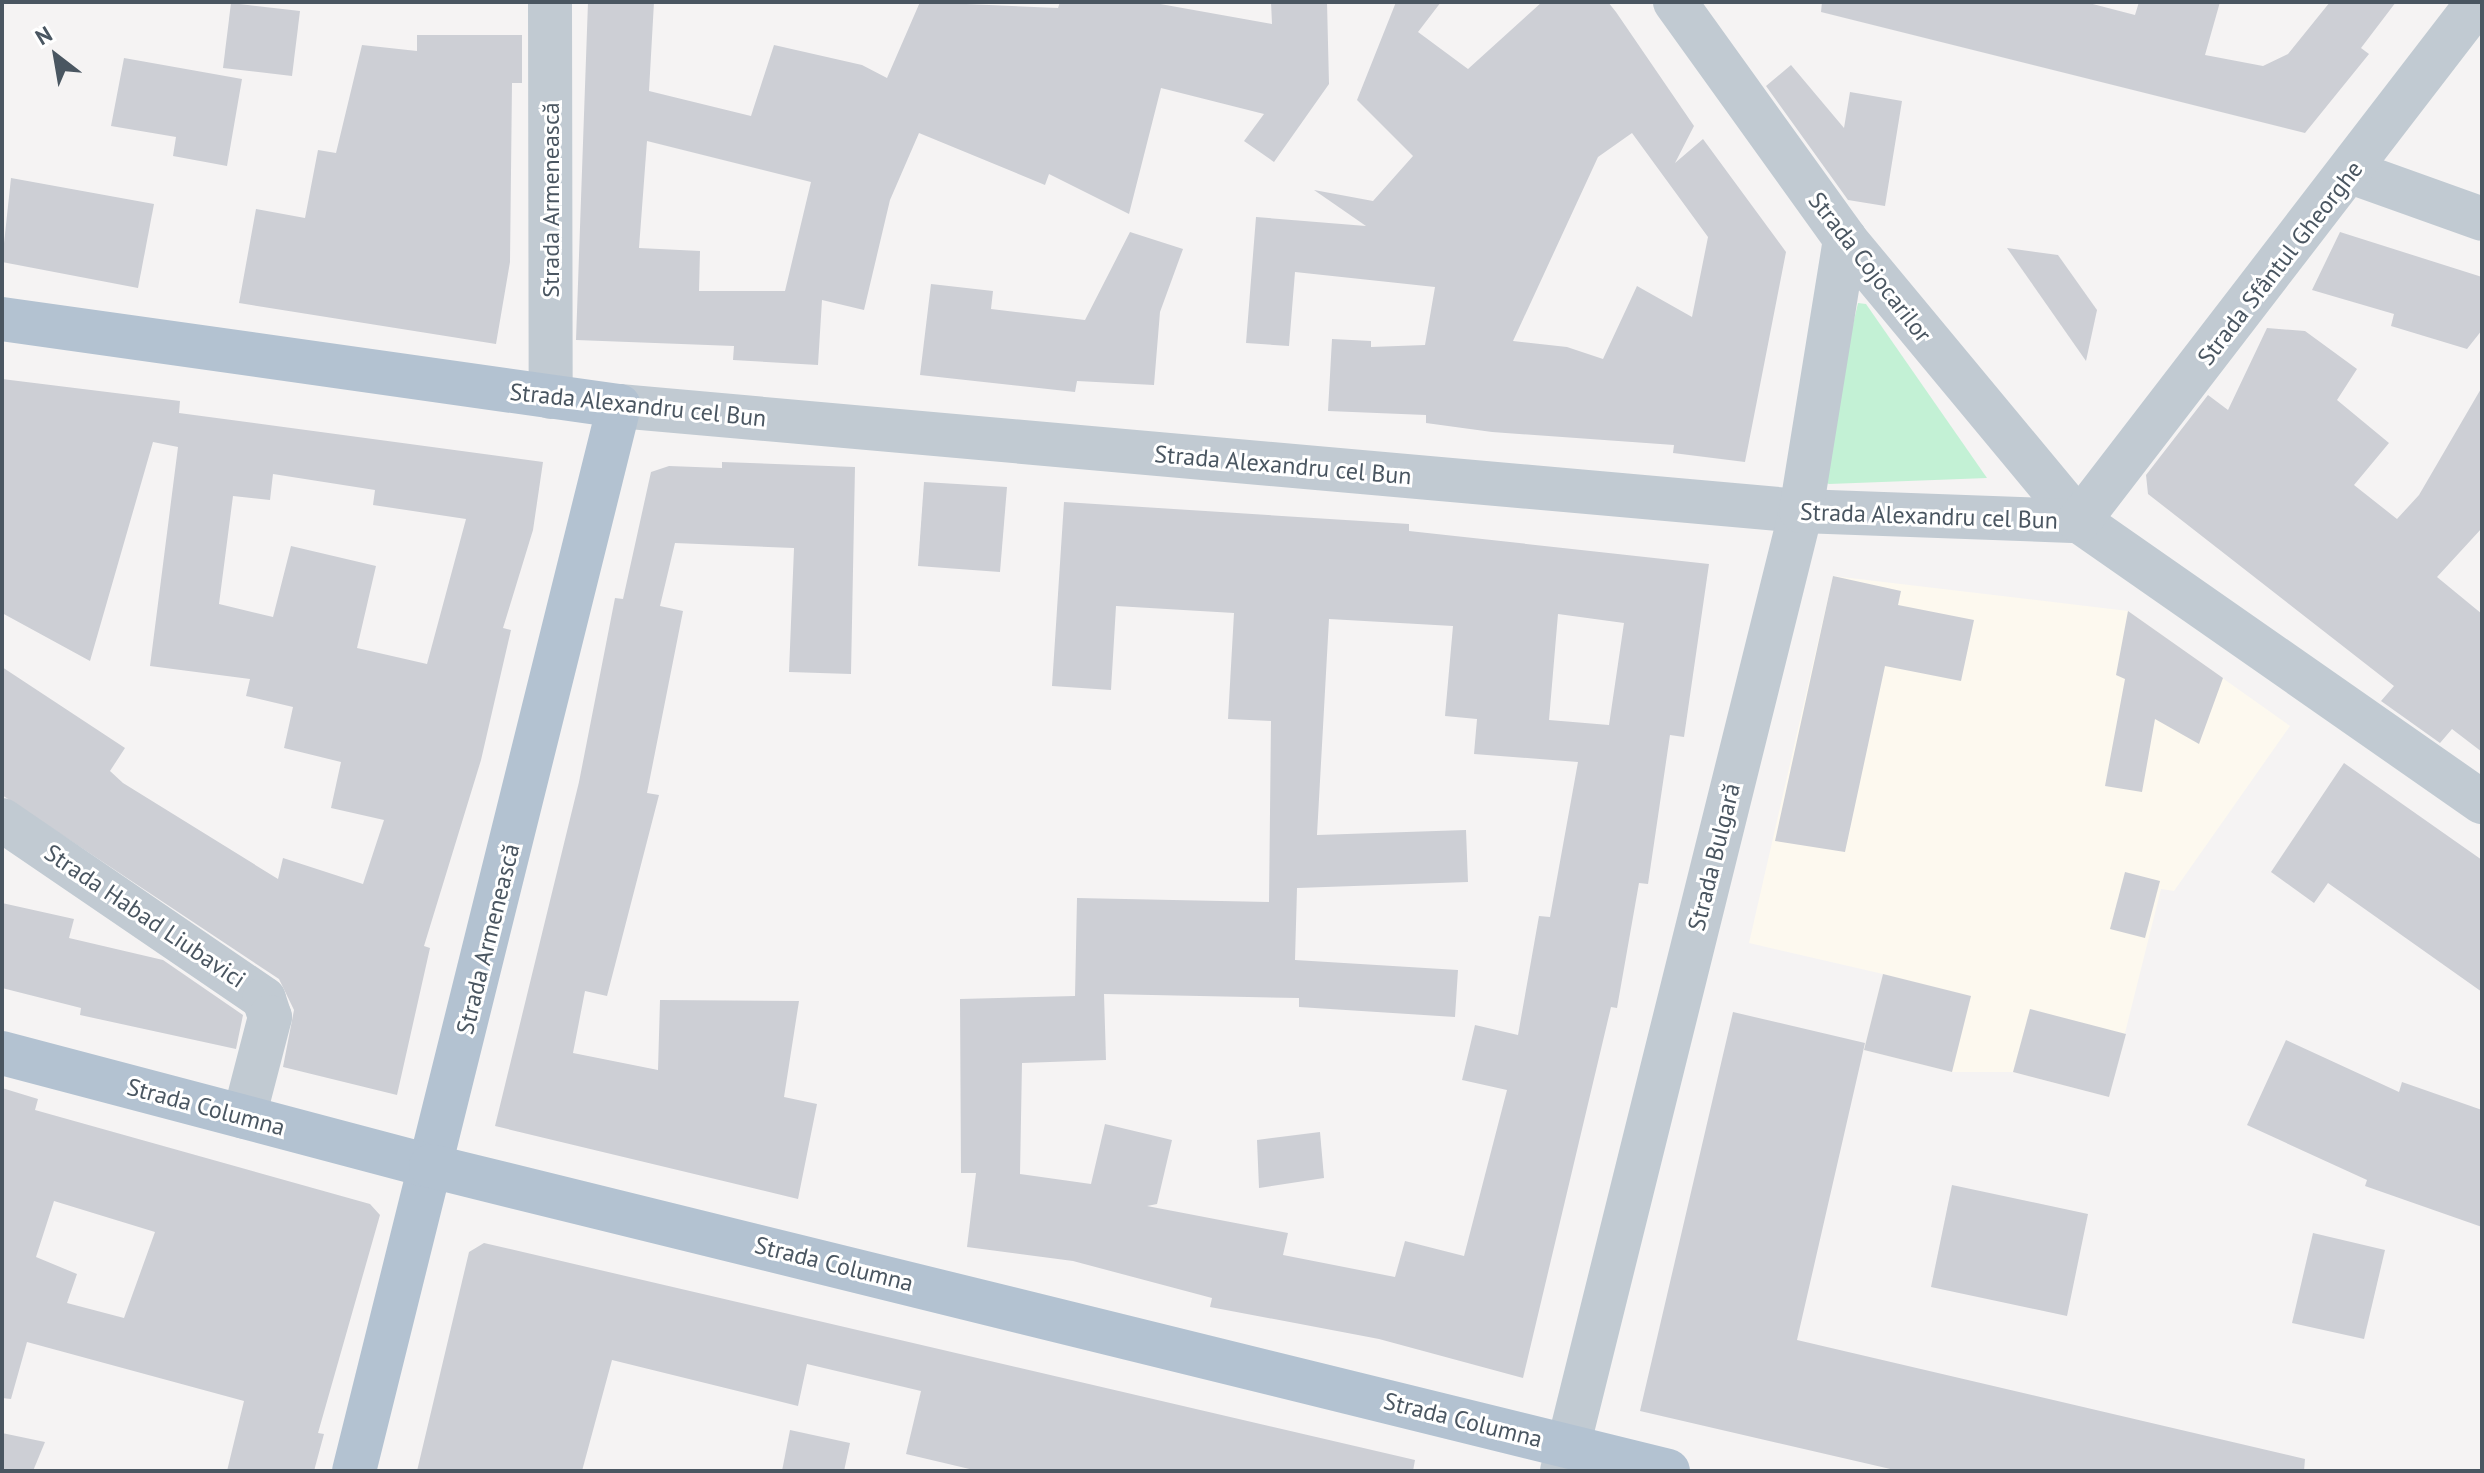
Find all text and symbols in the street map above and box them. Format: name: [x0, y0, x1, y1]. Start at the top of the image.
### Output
north arrow: [16, 16, 96, 96]
text: N: [30, 20, 57, 51]
street label: Strada Armenească: [537, 102, 565, 298]
street label: Strada Sfântul Gheorghe: [2191, 155, 2369, 371]
street label: Strada Cojocarilor: [1802, 186, 1938, 348]
street label: Strada Alexandru cel Bun: [508, 377, 768, 433]
street label: Strada Alexandru cel Bun: [1153, 439, 1413, 491]
street label: Strada Alexandru cel Bun: [1799, 497, 2059, 535]
street label: Strada Bulgară: [1682, 780, 1746, 934]
street label: Strada Habad Liubavici: [39, 838, 251, 994]
street label: Strada Armenească: [450, 840, 526, 1038]
street label: Strada Columna: [124, 1072, 288, 1142]
street label: Strada Columna: [752, 1230, 916, 1298]
street label: Strada Columna: [1381, 1386, 1545, 1454]

